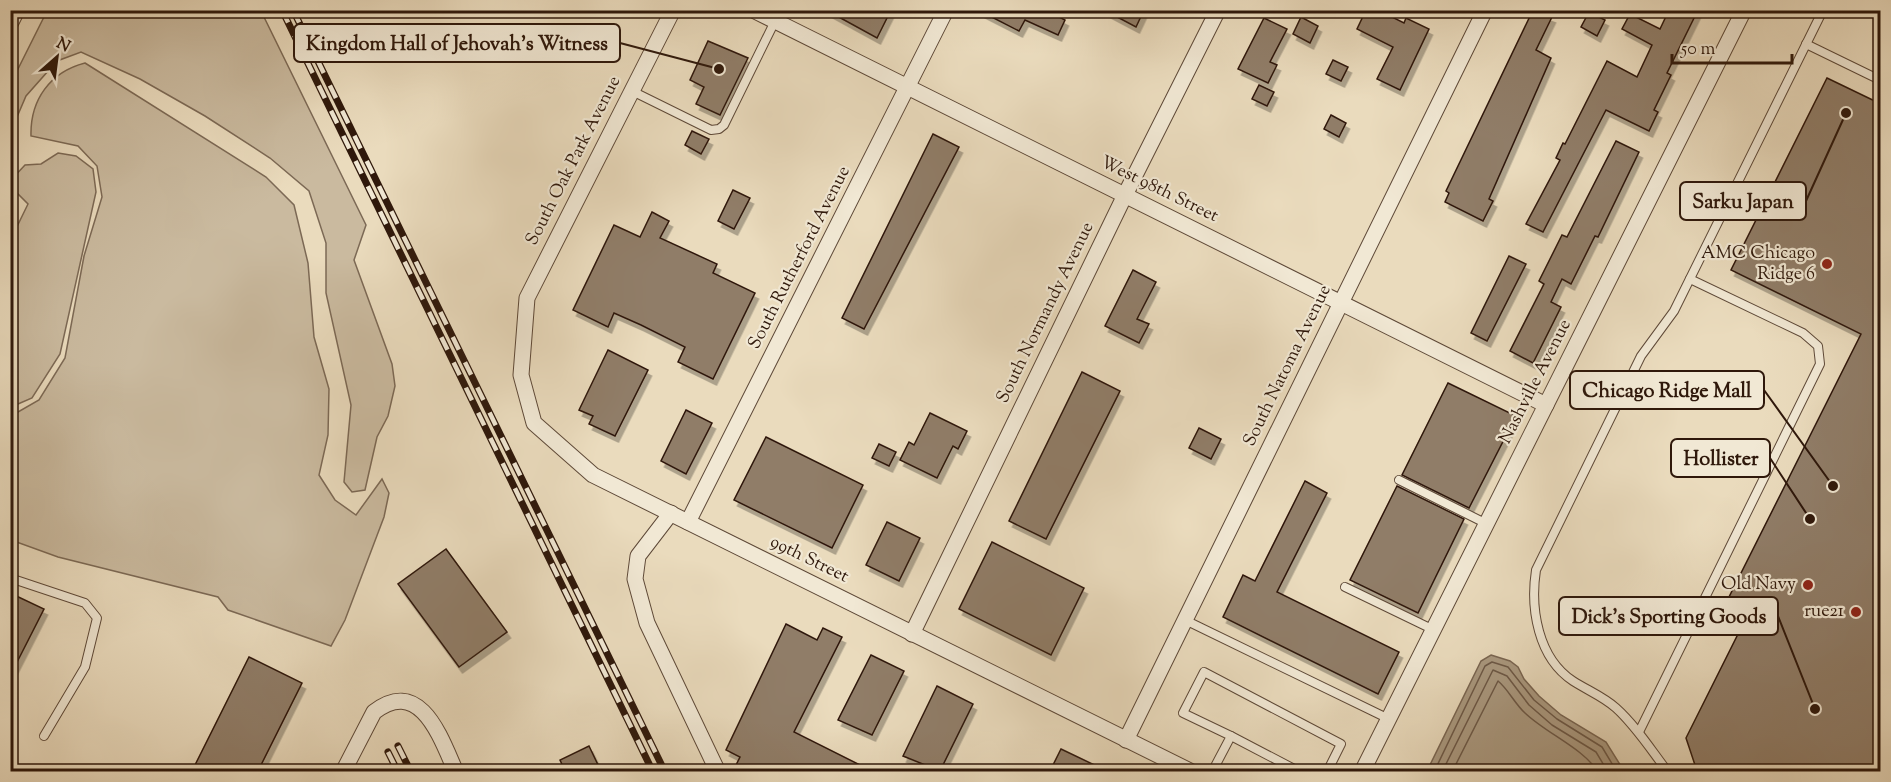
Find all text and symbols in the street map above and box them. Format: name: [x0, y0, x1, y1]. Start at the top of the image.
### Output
callout: Kingdom Hall of Jehovah's Witness: [294, 24, 620, 62]
north arrow: [27, 27, 87, 87]
scale bar: [1672, 27, 1792, 65]
text: Kingdom Hall of Jehovah's Witness: [306, 31, 608, 60]
text: N: [52, 33, 74, 59]
text: 50 m: [1680, 37, 1716, 63]
street label: South Oak Park Avenue: [520, 72, 628, 250]
street label: West 98th Street: [1096, 150, 1222, 230]
street label: South Rutherford Avenue: [742, 162, 858, 354]
callout: Sarku Japan: [1680, 182, 1806, 220]
text: Sarku Japan: [1692, 189, 1794, 218]
street label: South Normandy Avenue: [991, 218, 1101, 408]
place label: AMC Chicago Ridge 6: [1701, 241, 1815, 288]
marker: AMC Chicago Ridge 6: [1820, 257, 1834, 271]
street label: South Natoma Avenue: [1238, 281, 1338, 451]
street label: Nashville Avenue: [1493, 315, 1579, 449]
callout: Chicago Ridge Mall: [1570, 371, 1764, 409]
text: Chicago Ridge Mall: [1582, 378, 1752, 407]
callout: Hollister: [1671, 439, 1770, 477]
text: Hollister: [1683, 446, 1759, 475]
street label: 99th Street: [765, 530, 853, 590]
place label: Old Navy: [1721, 572, 1796, 598]
marker: Old Navy: [1801, 578, 1815, 592]
callout: Dick's Sporting Goods: [1559, 597, 1778, 635]
place label: rue21: [1804, 599, 1844, 625]
text: Dick's Sporting Goods: [1572, 604, 1766, 633]
marker: rue21: [1849, 605, 1863, 619]

